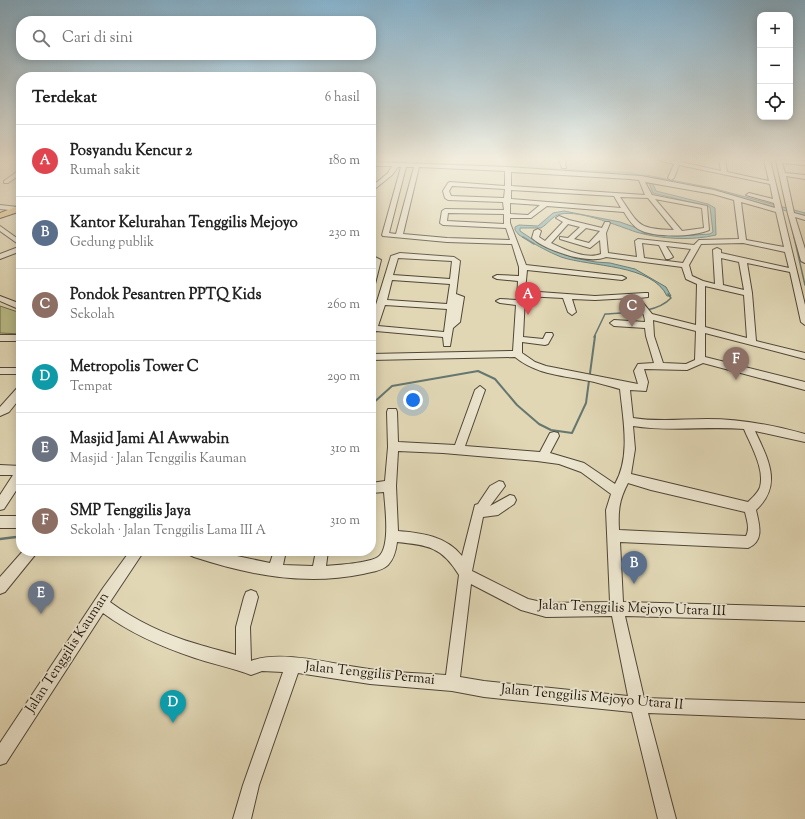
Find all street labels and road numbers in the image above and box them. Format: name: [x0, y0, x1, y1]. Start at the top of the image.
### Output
street label: Jalan Tenggilis Kauman: [21, 589, 115, 718]
street label: Jalan Tenggilis Mejoyo Utara III: [537, 596, 727, 622]
street label: Jalan Tenggilis Permai: [303, 657, 436, 691]
street label: Jalan Tenggilis Mejoyo Utara II: [499, 680, 685, 716]

